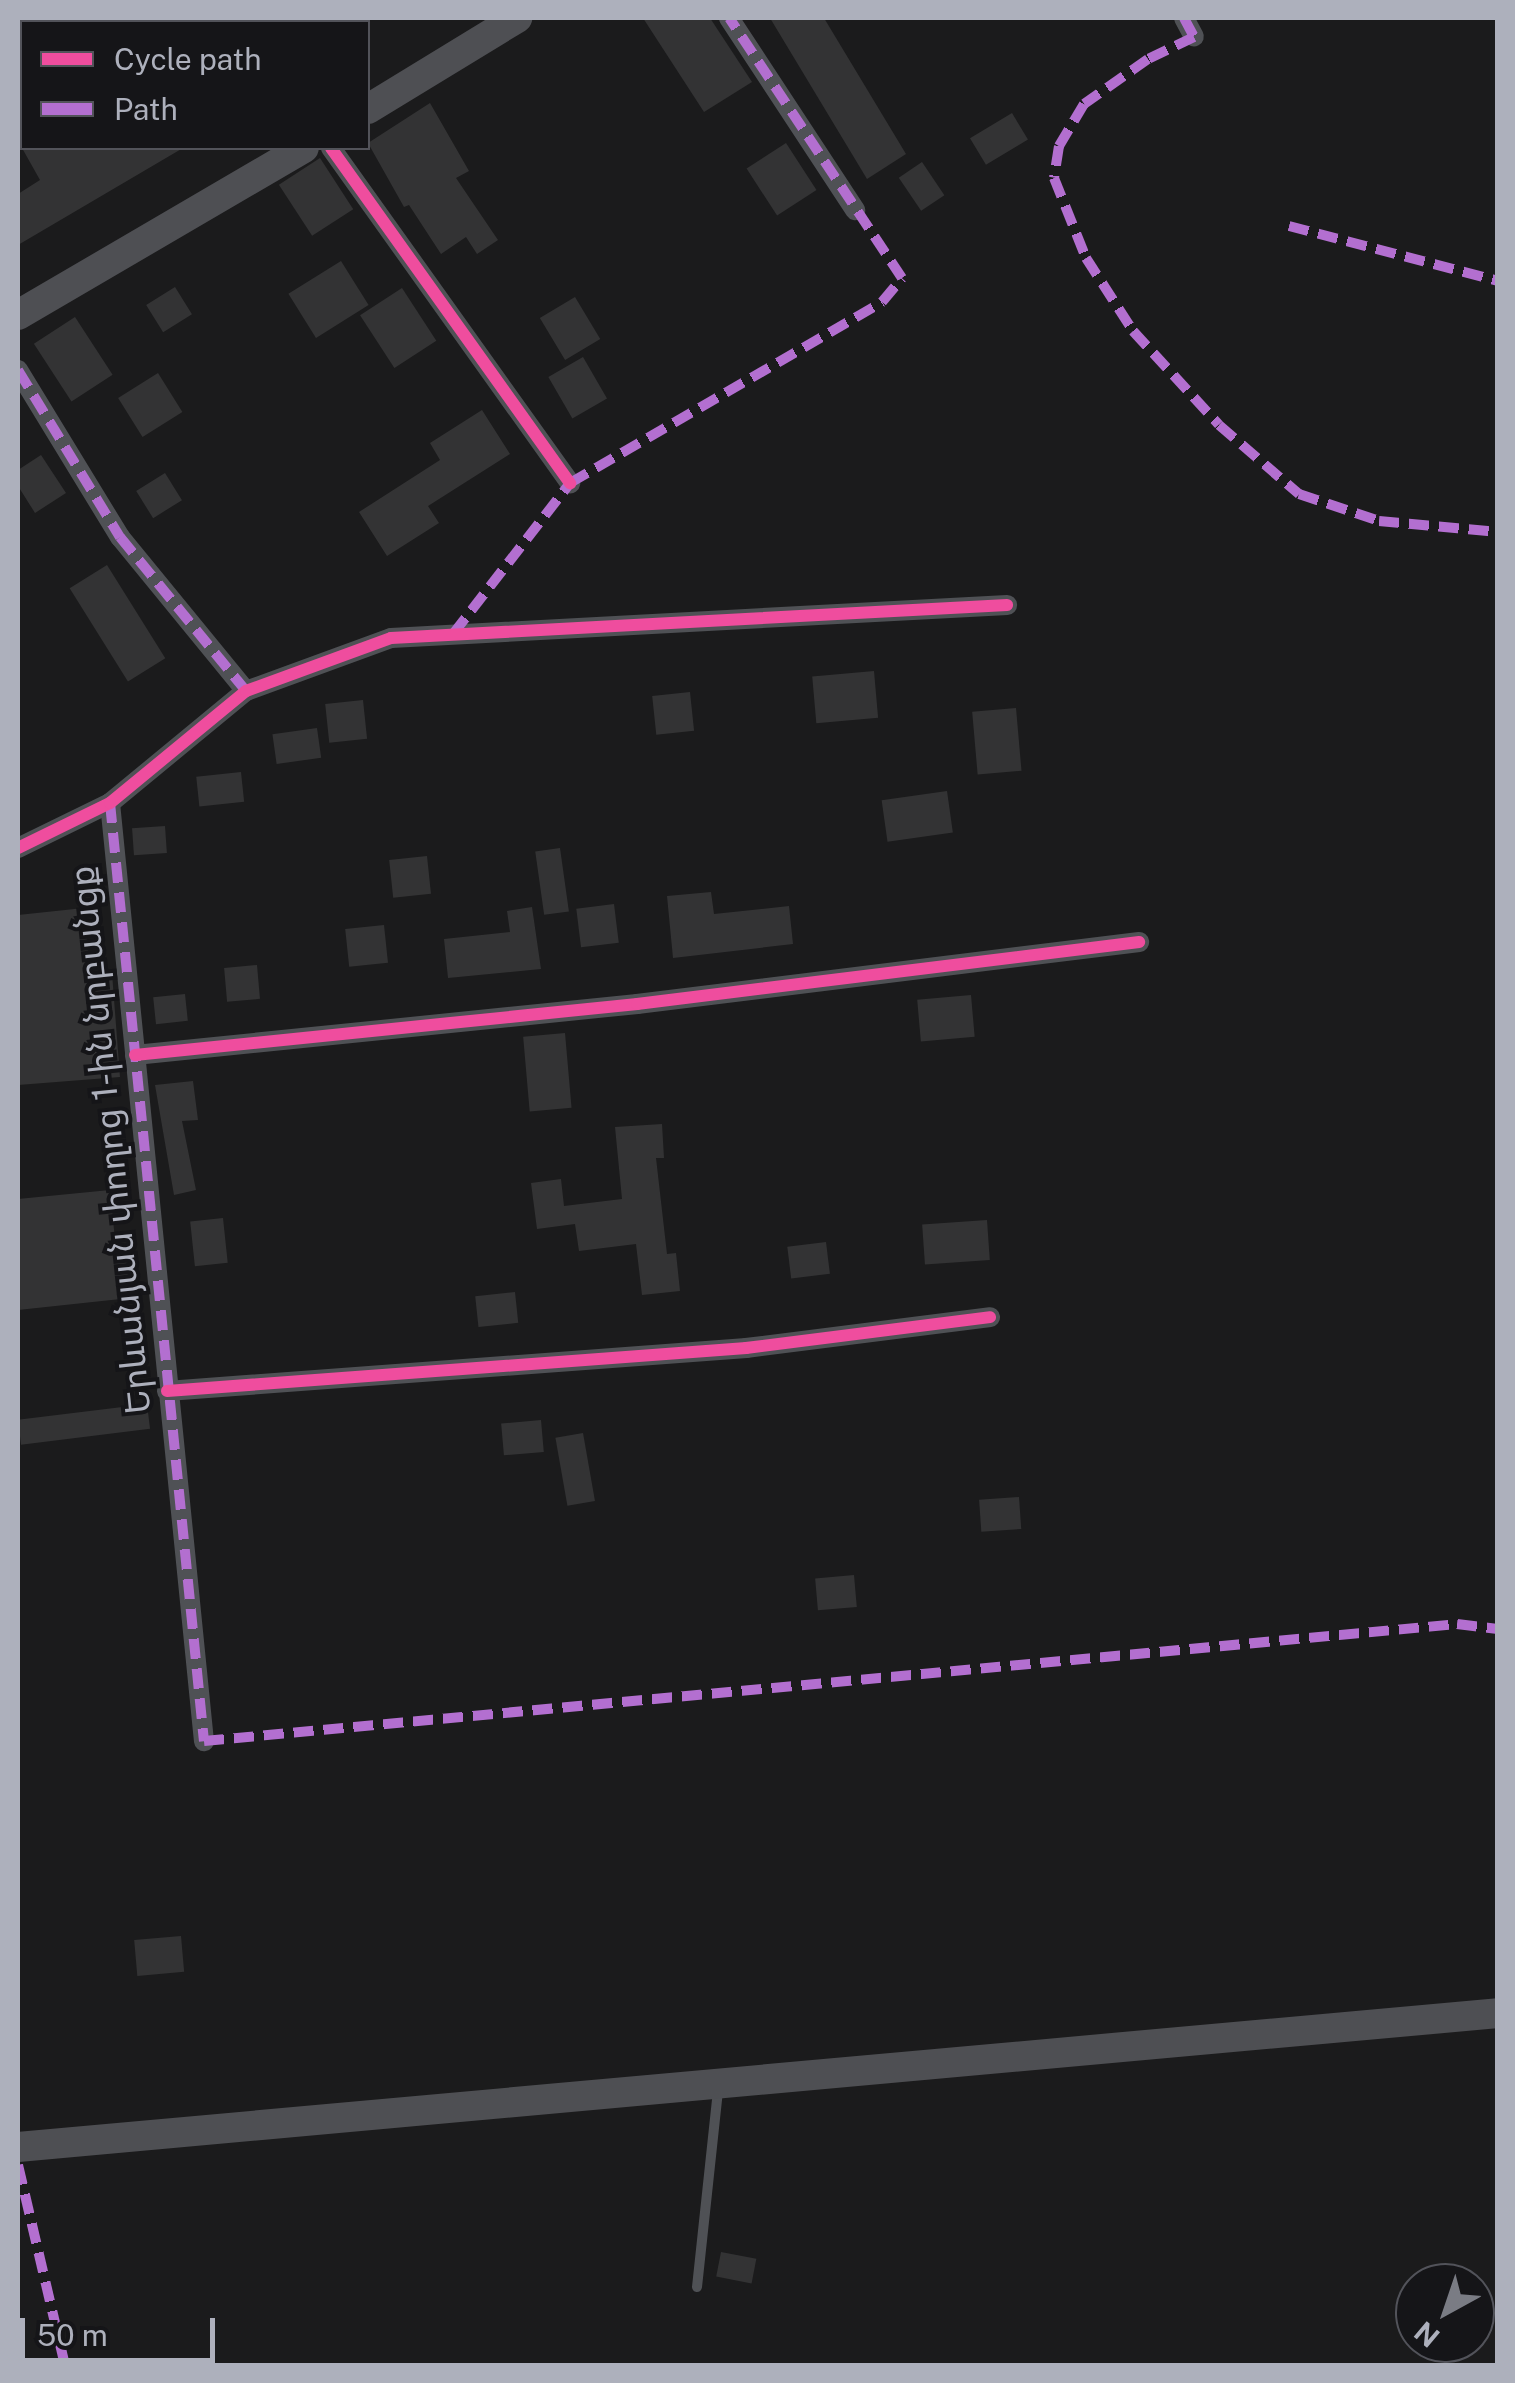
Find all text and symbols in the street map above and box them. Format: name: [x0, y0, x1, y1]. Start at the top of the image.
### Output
legend: [20, 20, 370, 150]
text: Cycle path: [114, 41, 262, 77]
text: Path: [114, 91, 178, 127]
street label: Երևանյան փողոց 1-ին նրբանցք: [60, 864, 160, 1416]
north arrow: [1395, 2263, 1495, 2363]
scale bar: [25, 2298, 220, 2360]
text: N: [1408, 2315, 1446, 2355]
text: 50 m: [37, 2317, 108, 2353]

